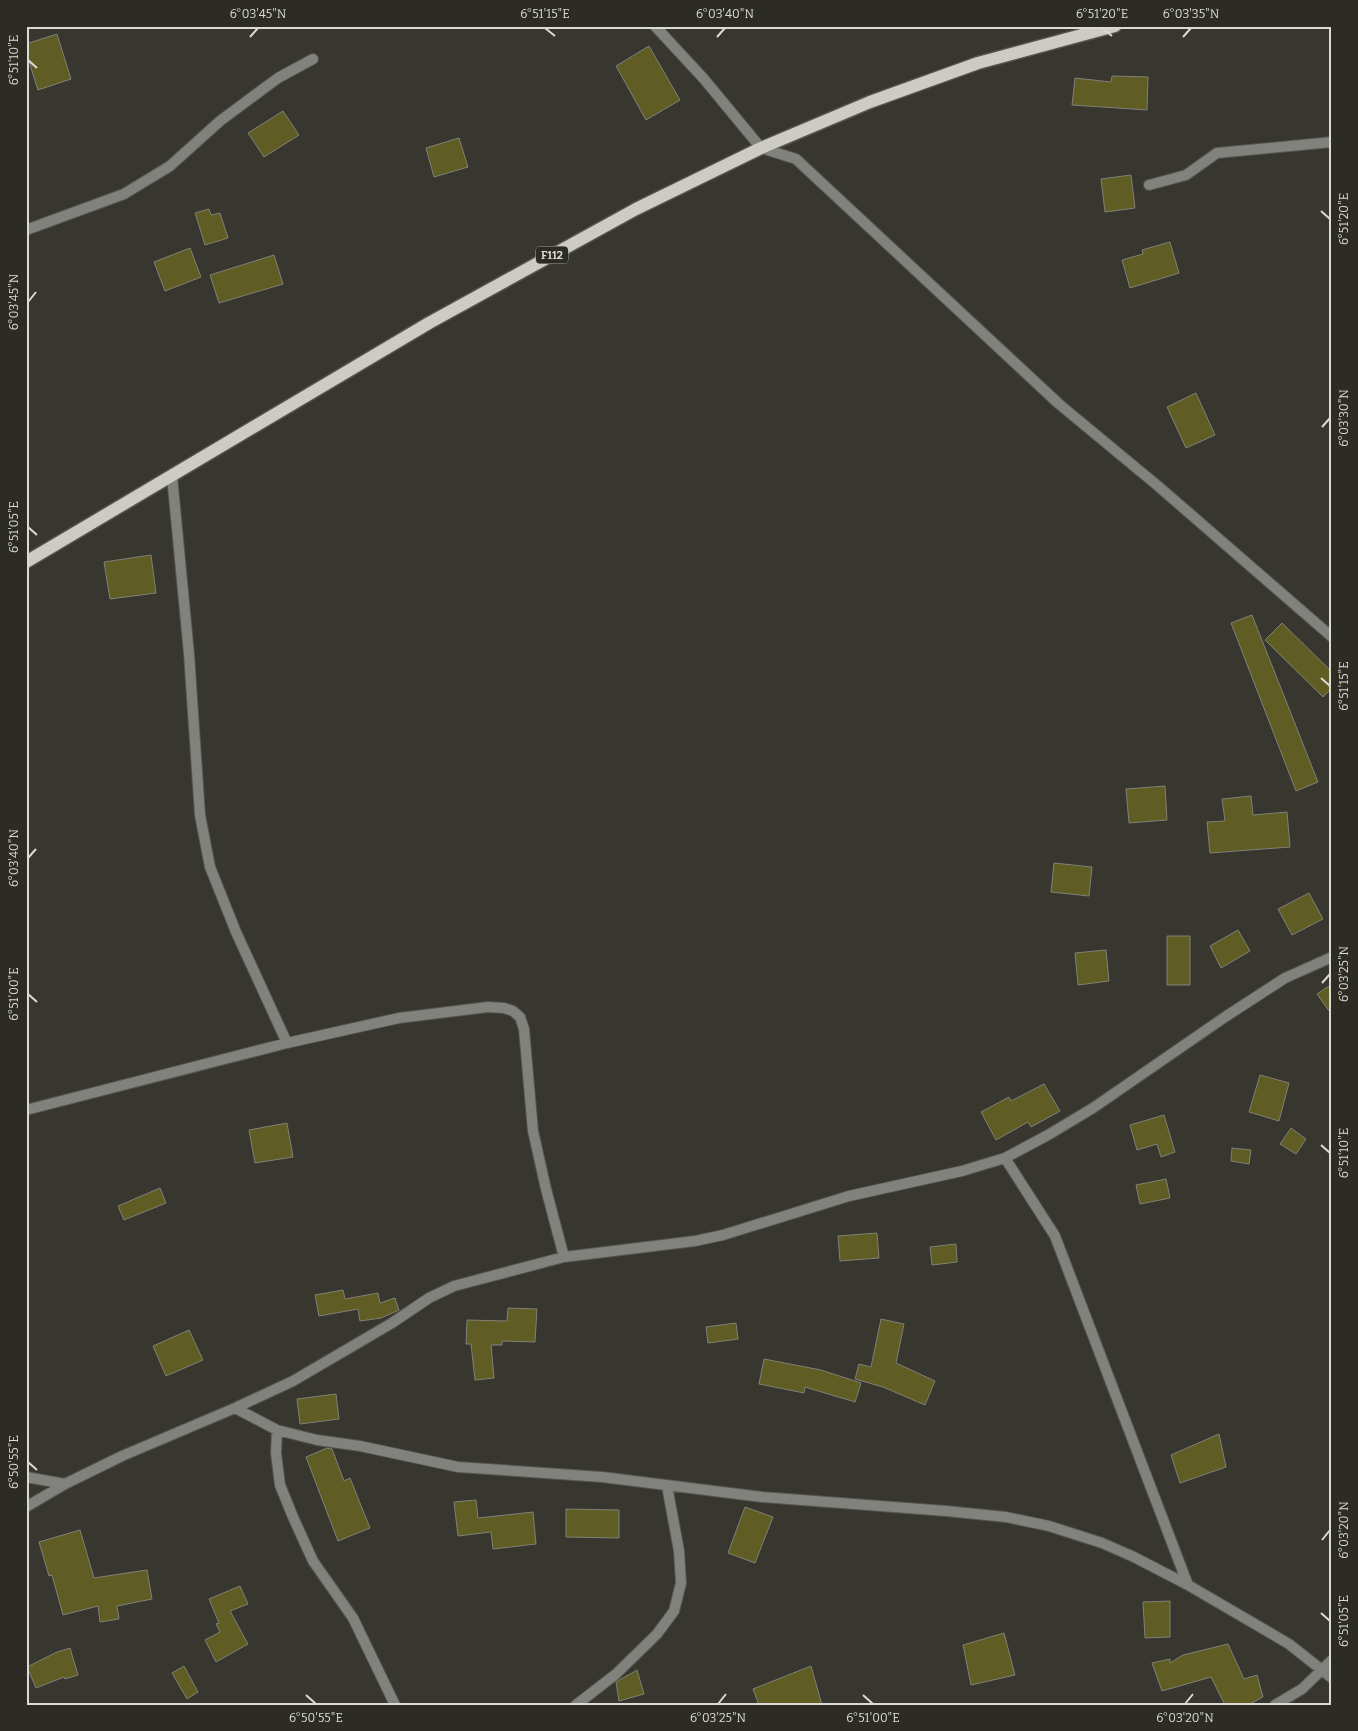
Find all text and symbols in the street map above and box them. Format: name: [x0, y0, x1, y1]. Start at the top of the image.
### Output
text: 6°03'45"N: [230, 7, 287, 21]
text: 6°51'15"E: [520, 7, 570, 21]
text: 6°03'40"N: [696, 7, 754, 21]
text: 6°51'20"E: [1076, 7, 1128, 21]
text: 6°03'35"N: [1163, 7, 1220, 21]
text: 6°51'10"E: [7, 35, 21, 85]
text: 6°51'20"E: [1337, 193, 1351, 245]
road number: F112: [536, 246, 568, 264]
text: 6°03'45"N: [7, 273, 21, 330]
text: 6°03'30"N: [1337, 389, 1351, 447]
text: 6°51'05"E: [7, 501, 21, 553]
text: 6°51'15"E: [1337, 661, 1351, 711]
text: 6°03'40"N: [7, 829, 21, 887]
text: 6°03'25"N: [1337, 945, 1351, 1002]
text: 6°51'00"E: [7, 967, 21, 1021]
text: 6°51'10"E: [1337, 1128, 1351, 1178]
text: 6°50'55"E: [7, 1435, 21, 1489]
text: 6°03'20"N: [1337, 1501, 1351, 1559]
text: 6°51'05"E: [1337, 1595, 1351, 1647]
text: 6°50'55"E: [289, 1711, 343, 1725]
text: 6°03'25"N: [690, 1711, 747, 1725]
text: 6°51'00"E: [846, 1711, 900, 1725]
text: 6°03'20"N: [1156, 1711, 1214, 1725]

